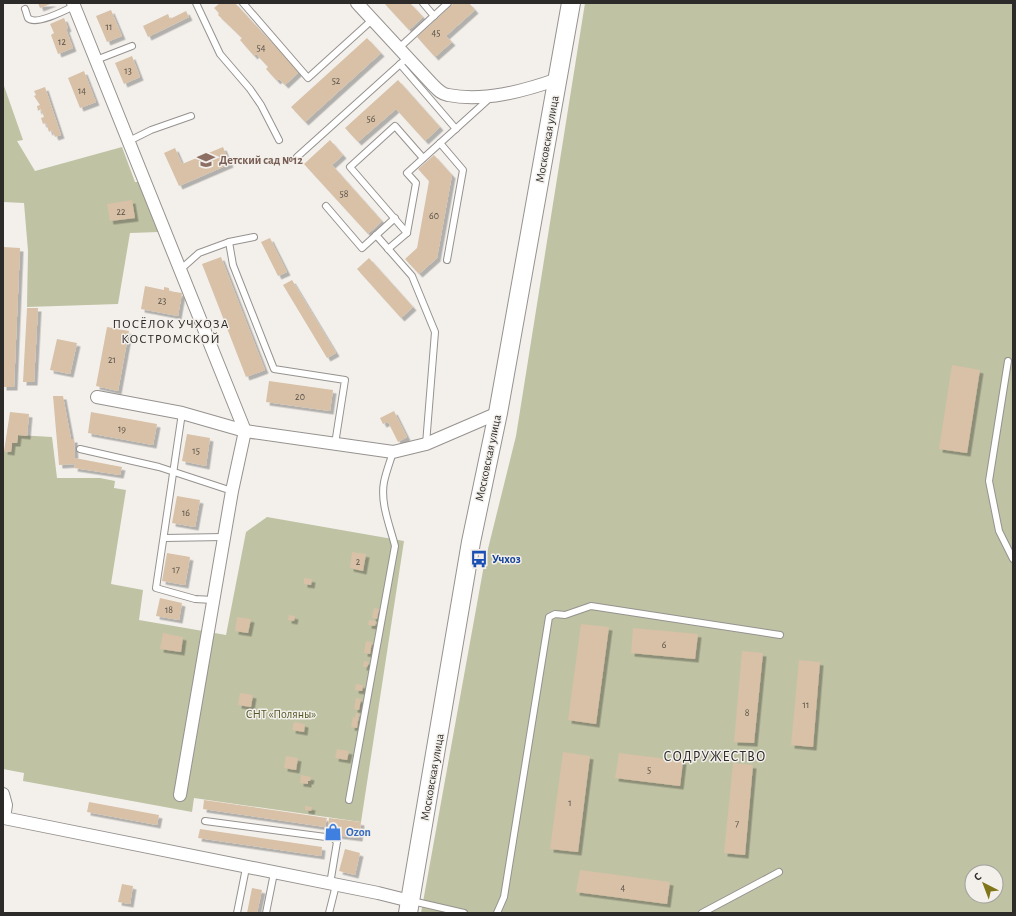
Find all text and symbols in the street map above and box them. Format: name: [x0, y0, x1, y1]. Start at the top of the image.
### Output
house number: 11: [106, 22, 112, 32]
house number: 45: [432, 28, 441, 38]
house number: 12: [58, 37, 66, 47]
house number: 54: [257, 43, 266, 53]
house number: 13: [124, 66, 132, 76]
house number: 52: [332, 76, 341, 86]
house number: 14: [78, 86, 86, 96]
street label: Московская улица: [533, 94, 562, 184]
house number: 56: [367, 114, 376, 124]
school or university icon: Детский сад №12: [196, 150, 216, 170]
place label: Детский сад №12: [219, 154, 303, 166]
house number: 58: [340, 189, 349, 199]
house number: 22: [116, 207, 126, 217]
house number: 60: [429, 211, 439, 221]
house number: 23: [158, 296, 166, 306]
district label: ПОСЁЛОК УЧХОЗА КОСТРОМСКОЙ: [113, 317, 229, 346]
house number: 21: [108, 355, 116, 365]
house number: 20: [295, 392, 305, 402]
street label: Московская улица: [473, 413, 504, 503]
house number: 19: [118, 424, 126, 434]
house number: 15: [192, 446, 200, 456]
house number: 16: [182, 508, 190, 518]
bus stop icon: Учхоз: [469, 549, 489, 569]
place label: Учхоз: [492, 553, 521, 565]
house number: 2: [356, 557, 361, 567]
house number: 17: [172, 565, 180, 575]
house number: 18: [165, 605, 173, 615]
house number: 6: [662, 640, 667, 650]
house number: 11: [803, 700, 809, 710]
park label: СНТ «Поляны»: [246, 708, 316, 720]
house number: 8: [745, 708, 750, 718]
street label: Московская улица: [418, 732, 447, 822]
district label: СОДРУЖЕСТВО: [664, 750, 766, 764]
house number: 5: [647, 765, 651, 775]
house number: 1: [568, 798, 572, 808]
house number: 7: [735, 819, 739, 829]
shop icon: Ozon: [323, 822, 343, 842]
place label: Ozon: [346, 826, 371, 838]
north arrow: [964, 864, 1004, 904]
text: С: [972, 871, 984, 883]
house number: 4: [621, 883, 626, 893]

